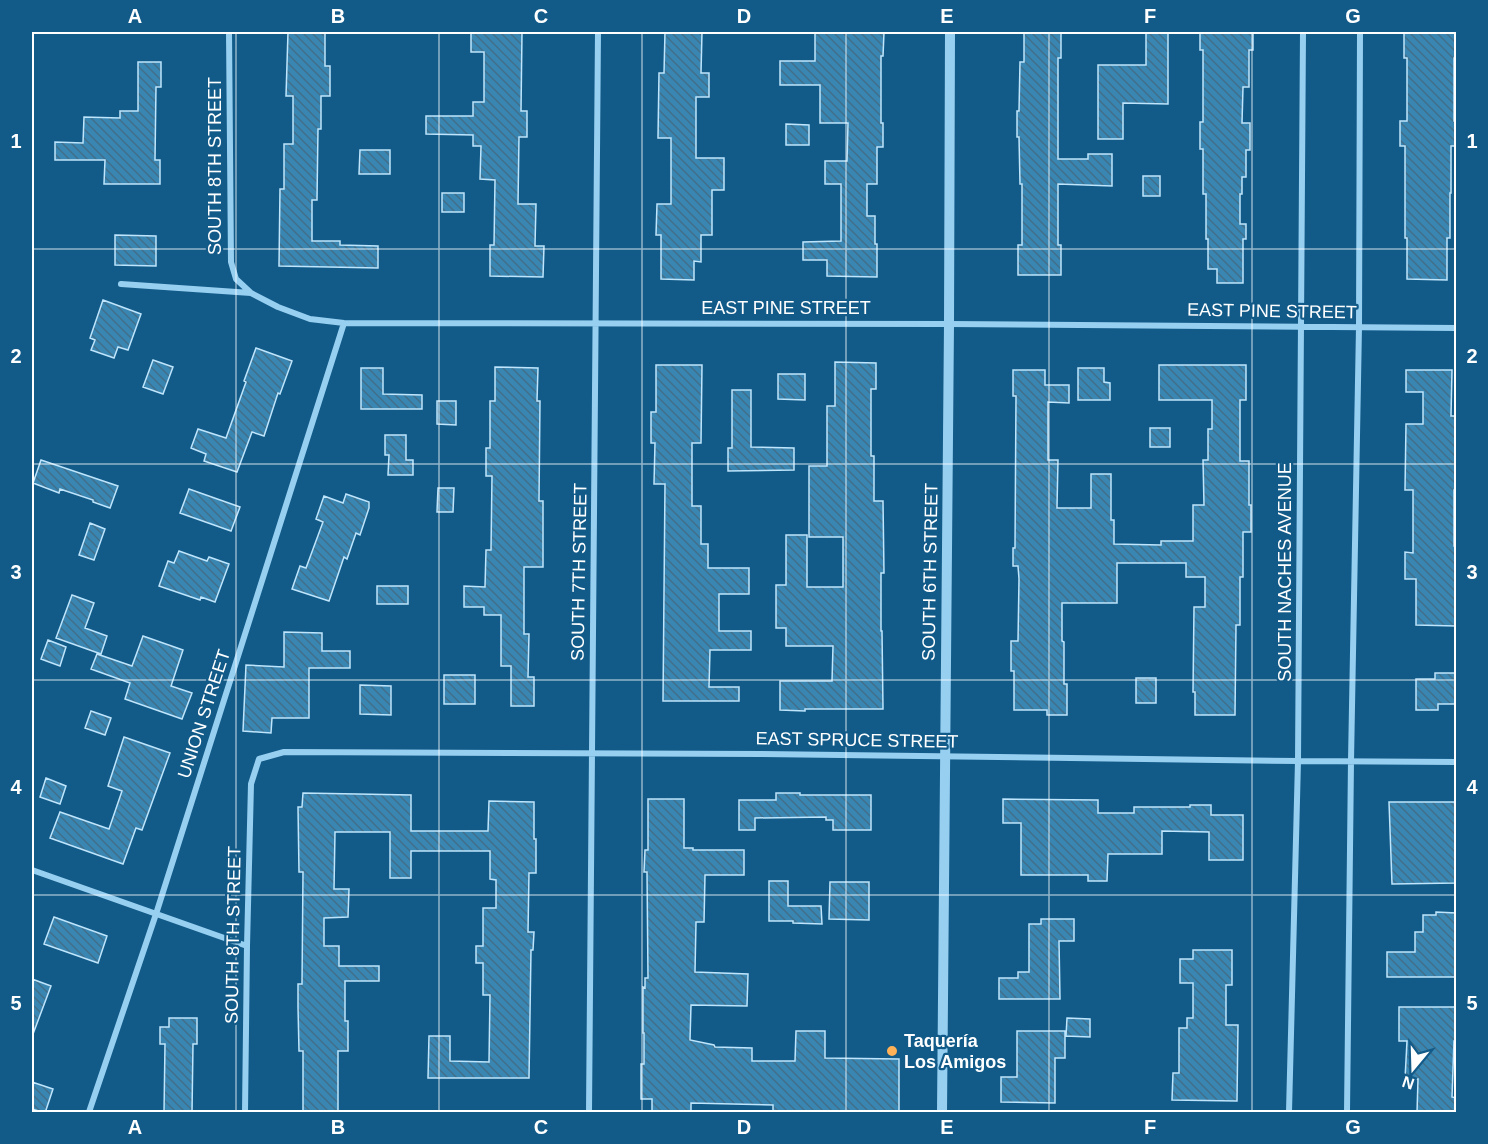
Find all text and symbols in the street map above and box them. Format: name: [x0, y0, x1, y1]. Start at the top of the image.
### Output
text: A: [128, 5, 142, 27]
text: B: [331, 5, 345, 27]
text: C: [534, 5, 548, 27]
text: D: [737, 5, 751, 27]
text: E: [940, 5, 954, 27]
text: F: [1144, 5, 1156, 27]
text: G: [1345, 5, 1361, 27]
street label: SOUTH 8TH STREET: [205, 77, 225, 255]
text: 1: [10, 130, 22, 152]
text: 1: [1466, 130, 1478, 152]
street label: EAST PINE STREET: [701, 298, 871, 318]
street label: EAST PINE STREET: [1187, 300, 1357, 322]
text: 2: [10, 345, 22, 367]
text: 2: [1466, 345, 1478, 367]
street label: SOUTH NACHES AVENUE: [1275, 462, 1295, 682]
street label: SOUTH 7TH STREET: [567, 483, 591, 661]
street label: SOUTH 6TH STREET: [918, 483, 942, 661]
text: 3: [10, 561, 22, 583]
text: 3: [1466, 561, 1478, 583]
street label: UNION STREET: [174, 647, 234, 781]
street label: EAST SPRUCE STREET: [755, 728, 959, 752]
text: 4: [10, 776, 22, 798]
text: 4: [1466, 776, 1478, 798]
street label: SOUTH 8TH STREET: [221, 846, 245, 1024]
text: 5: [10, 992, 22, 1014]
text: 5: [1466, 992, 1478, 1014]
place label: Taquería Los Amigos: [904, 1031, 1006, 1072]
north arrow: [1383, 1039, 1443, 1099]
marker: Taquería Los Amigos: [885, 1044, 899, 1058]
text: N: [1400, 1073, 1417, 1093]
text: A: [128, 1116, 142, 1138]
text: B: [331, 1116, 345, 1138]
text: C: [534, 1116, 548, 1138]
text: D: [737, 1116, 751, 1138]
text: E: [940, 1116, 954, 1138]
text: F: [1144, 1116, 1156, 1138]
text: G: [1345, 1116, 1361, 1138]

